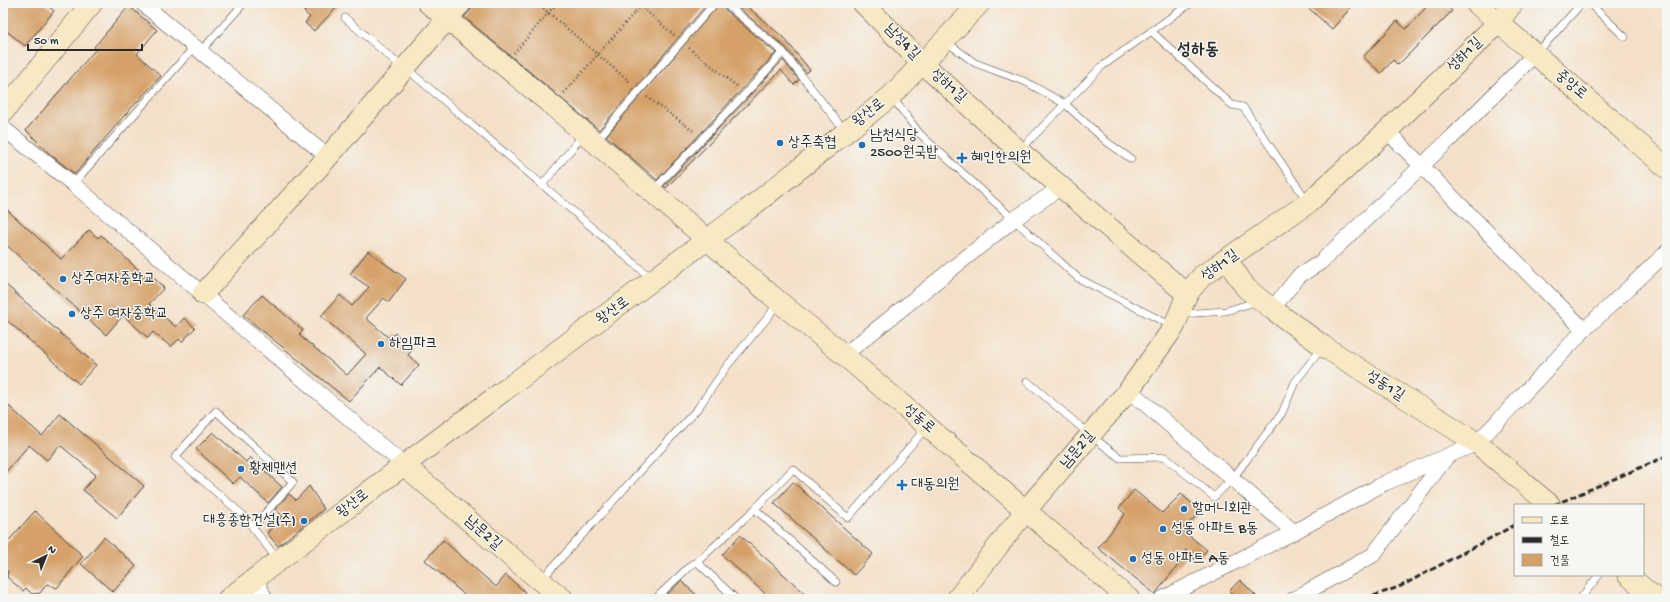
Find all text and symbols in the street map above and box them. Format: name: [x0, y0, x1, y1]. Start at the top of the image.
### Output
street label: 남성4길: [880, 20, 924, 64]
scale bar: [28, 26, 142, 52]
street label: 성하1길: [1444, 34, 1486, 76]
text: 50 m: [34, 35, 59, 49]
district label: 성하동: [1176, 41, 1219, 61]
street label: 성하1길: [926, 65, 970, 107]
street label: 중앙로: [1551, 66, 1591, 104]
street label: 왕산로: [849, 95, 889, 131]
place label: 남천식당 2500원국밥: [870, 127, 939, 162]
place label: 상주축협: [788, 134, 836, 152]
marker: 상주축협: [775, 138, 785, 148]
marker: 남천식당 2500원국밥: [857, 140, 867, 150]
place label: 혜인한의원: [971, 149, 1031, 167]
marker: 혜인한의원: [956, 152, 968, 164]
street label: 성하1길: [1198, 246, 1242, 286]
place label: 상주여자중학교: [71, 270, 156, 288]
marker: 상주여자중학교: [58, 274, 68, 284]
street label: 왕산로: [593, 293, 633, 329]
place label: 상주 여자중학교: [80, 305, 168, 323]
marker: 상주 여자중학교: [67, 309, 77, 319]
place label: 하임파크: [389, 335, 437, 353]
marker: 하임파크: [376, 339, 386, 349]
street label: 성동1길: [1362, 367, 1408, 405]
street label: 성동로: [899, 400, 939, 438]
street label: 남문2길: [1057, 428, 1099, 472]
place label: 황제맨션: [249, 460, 297, 478]
marker: 황제맨션: [236, 464, 246, 474]
place label: 대동의원: [911, 476, 959, 494]
marker: 대동의원: [896, 479, 908, 491]
street label: 왕산로: [333, 486, 373, 522]
place label: 할머니회관: [1192, 500, 1252, 518]
marker: 할머니회관: [1179, 504, 1189, 514]
legend: [1514, 504, 1644, 576]
place label: 대흥종합건설(주): [203, 512, 296, 530]
street label: 남문2길: [461, 512, 505, 554]
text: 도로: [1550, 515, 1569, 529]
marker: 대흥종합건설(주): [299, 516, 309, 526]
place label: 성동 아파트 B동: [1171, 520, 1258, 538]
marker: 성동 아파트 B동: [1158, 524, 1168, 534]
text: 철도: [1550, 534, 1569, 549]
north arrow: [26, 536, 66, 576]
text: N: [45, 543, 58, 557]
place label: 성동 아파트 A동: [1141, 550, 1229, 568]
marker: 성동 아파트 A동: [1128, 554, 1138, 564]
text: 건물: [1550, 555, 1570, 569]

